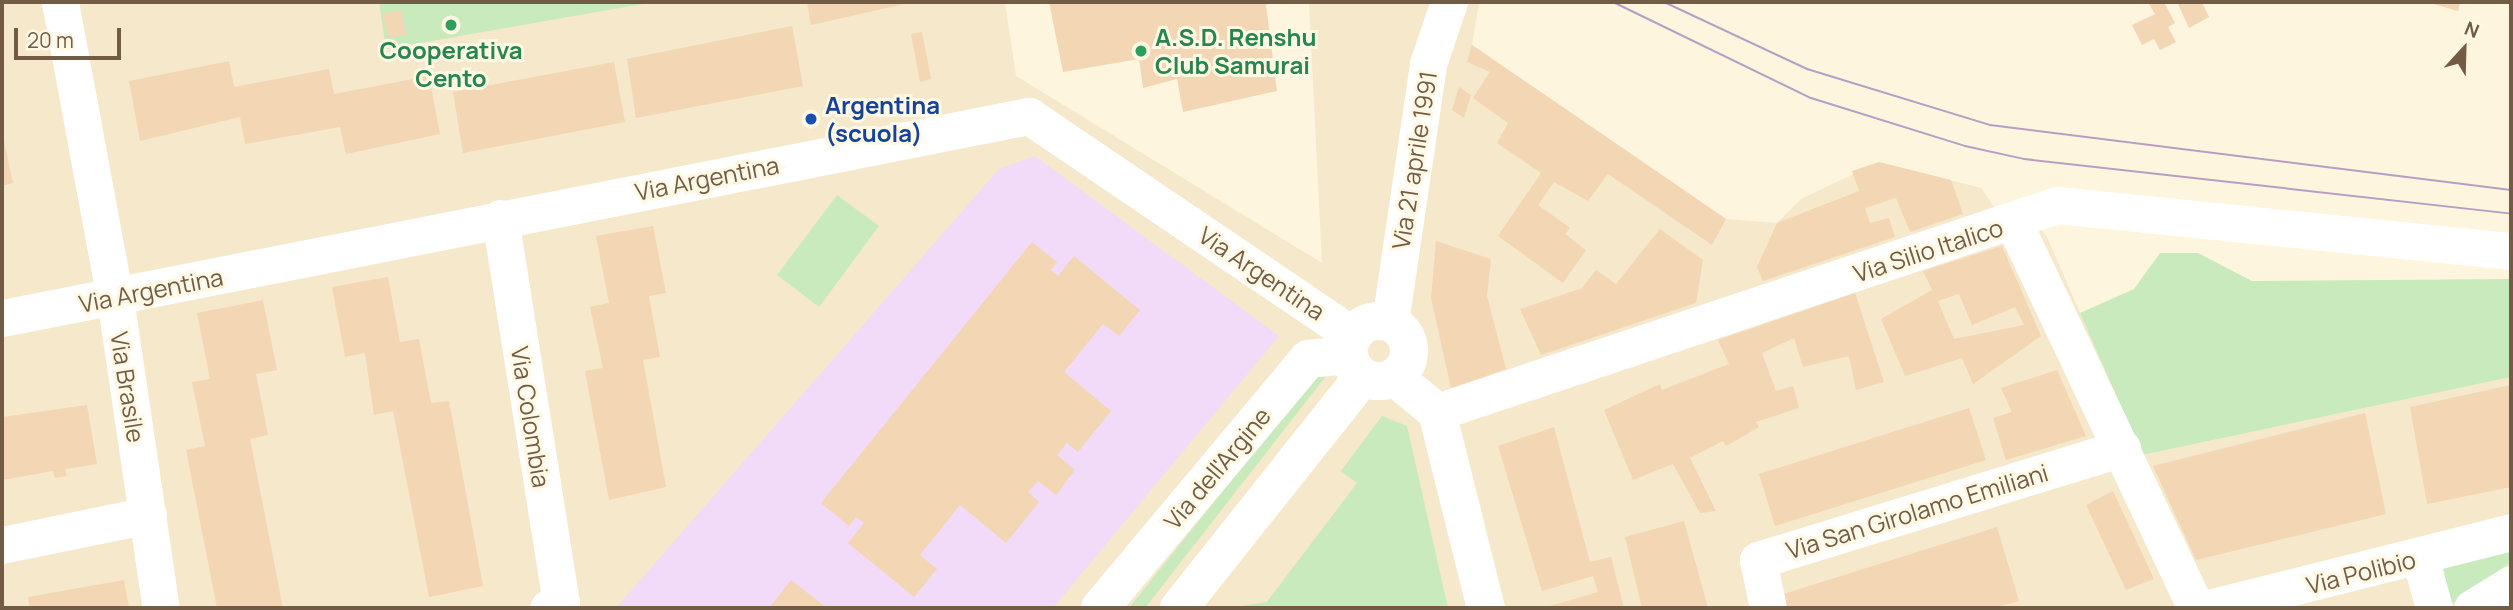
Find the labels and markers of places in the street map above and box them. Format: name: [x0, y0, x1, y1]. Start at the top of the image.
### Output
marker: Cooperativa Cento: [443, 17, 459, 33]
place label: A.S.D. Renshu Club Samurai: [1155, 23, 1316, 79]
place label: Cooperativa Cento: [379, 36, 523, 92]
marker: A.S.D. Renshu Club Samurai: [1133, 43, 1149, 59]
place label: Argentina (scuola): [825, 91, 940, 147]
marker: Argentina (scuola): [803, 111, 819, 127]

